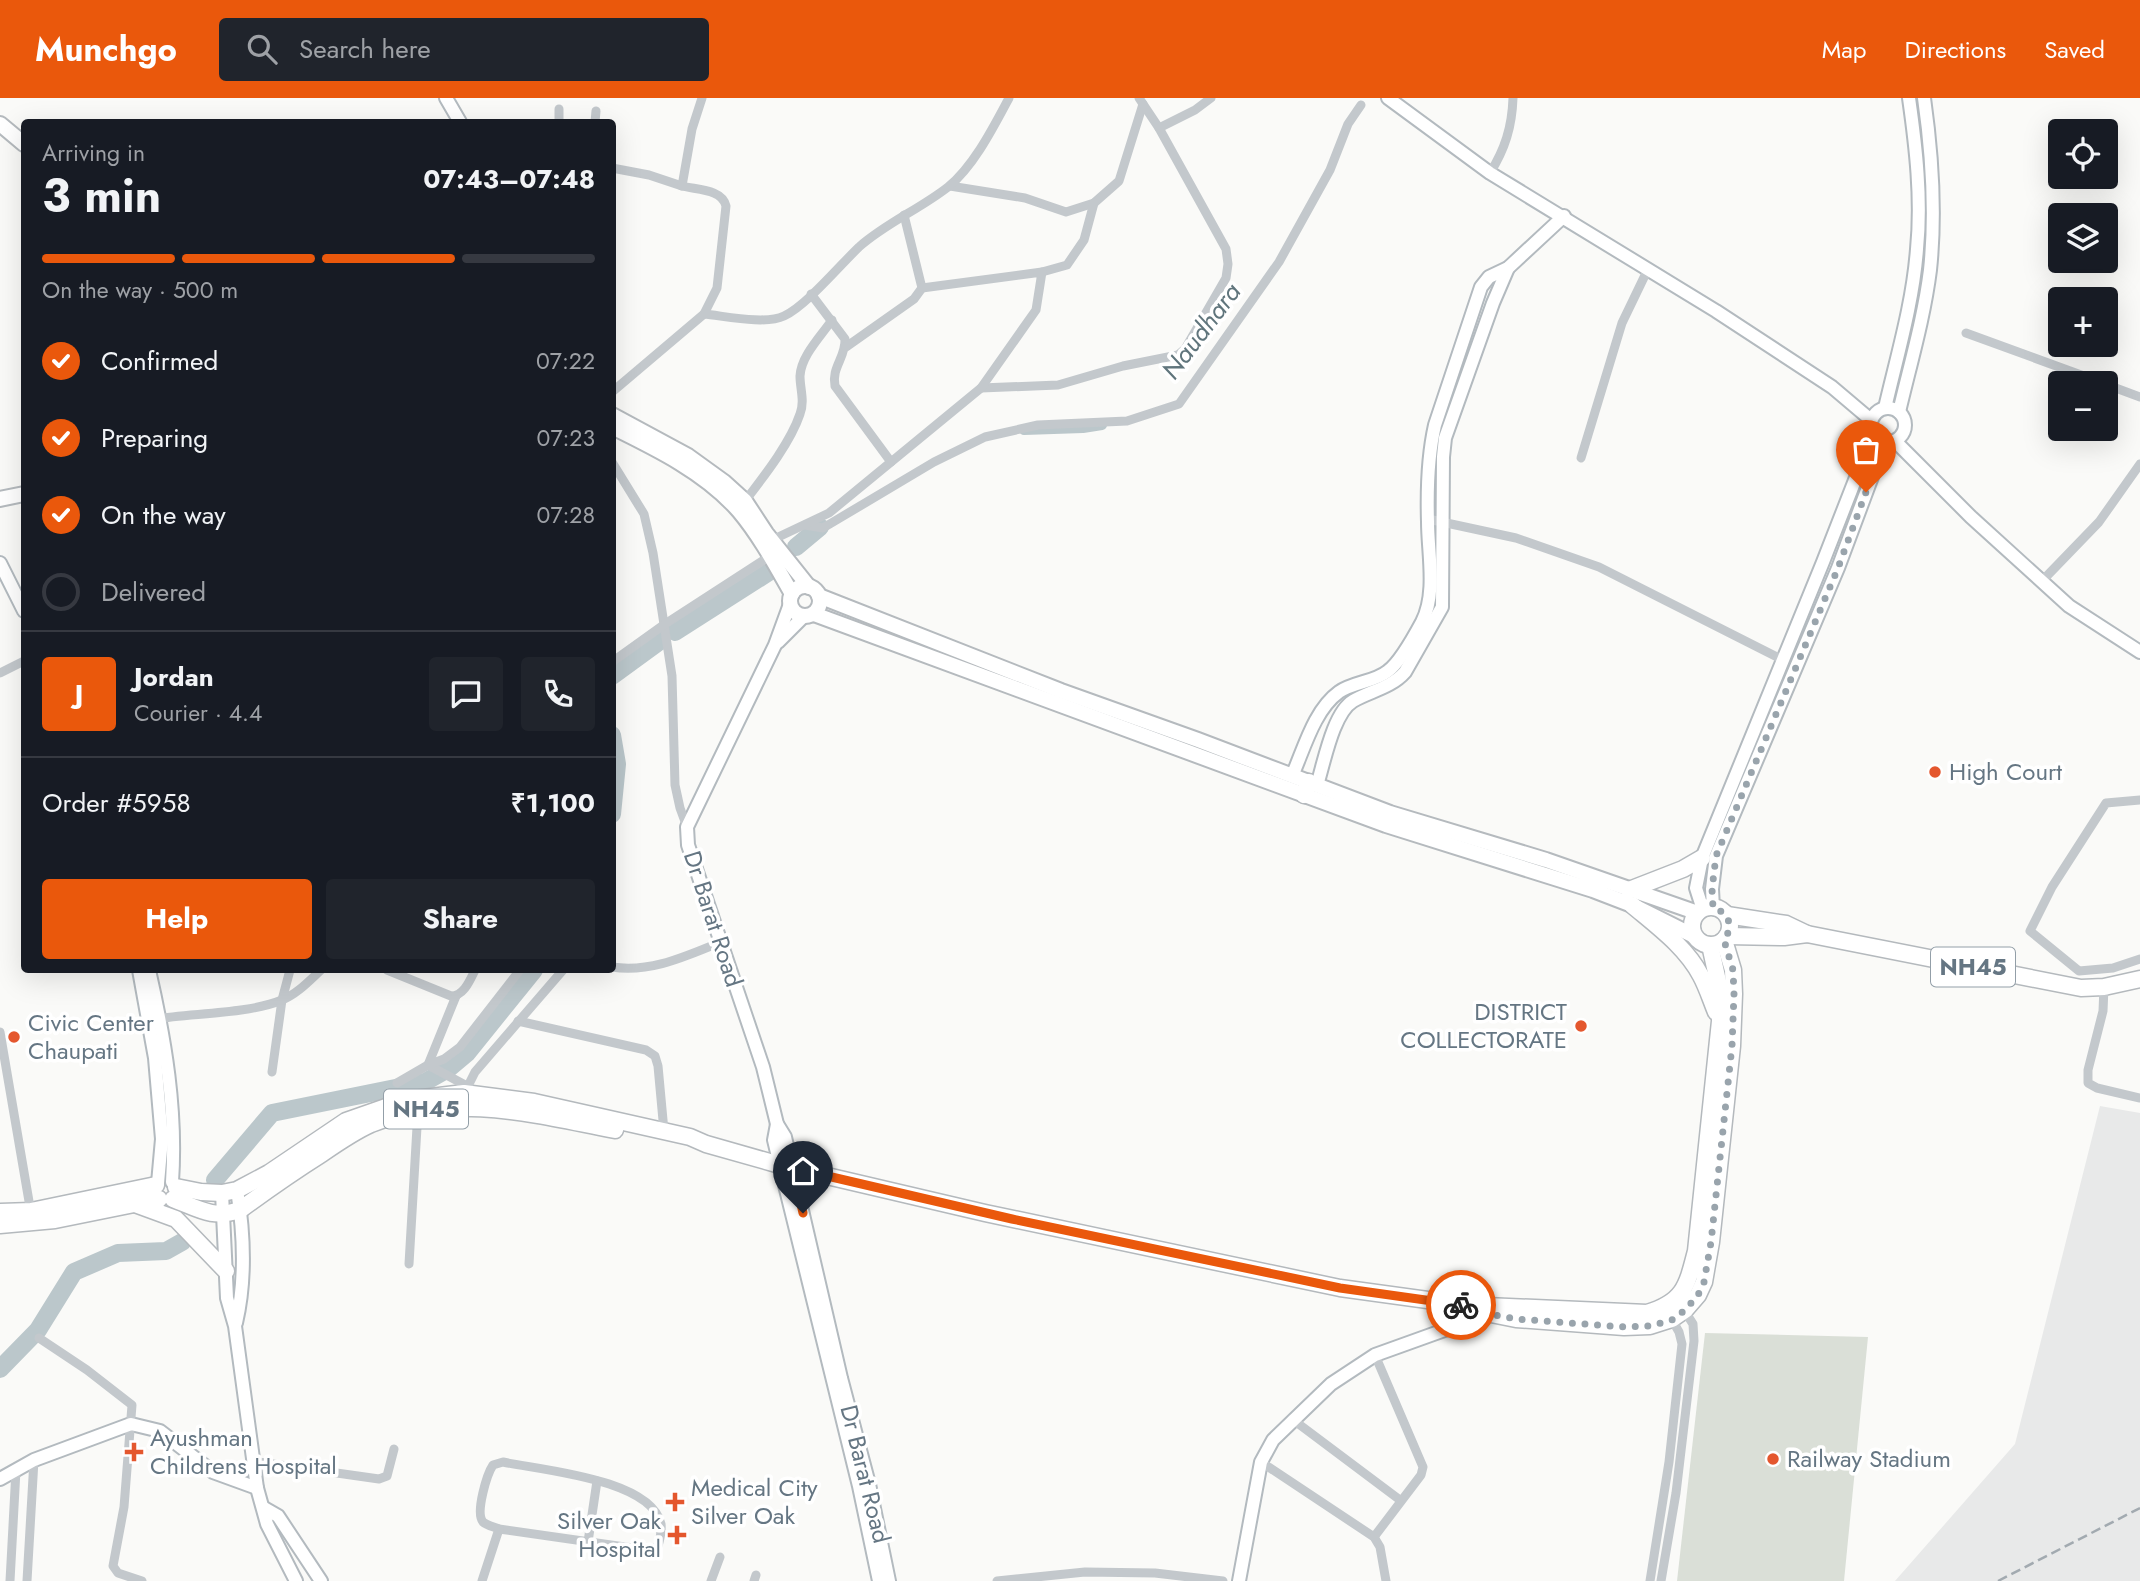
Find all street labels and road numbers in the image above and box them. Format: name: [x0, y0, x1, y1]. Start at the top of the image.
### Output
street label: Dr Barat Road: [675, 846, 752, 991]
road number: NH45: [1931, 947, 2015, 986]
road number: NH45: [384, 1090, 468, 1128]
street label: Dr Barat Road: [831, 1401, 900, 1547]

